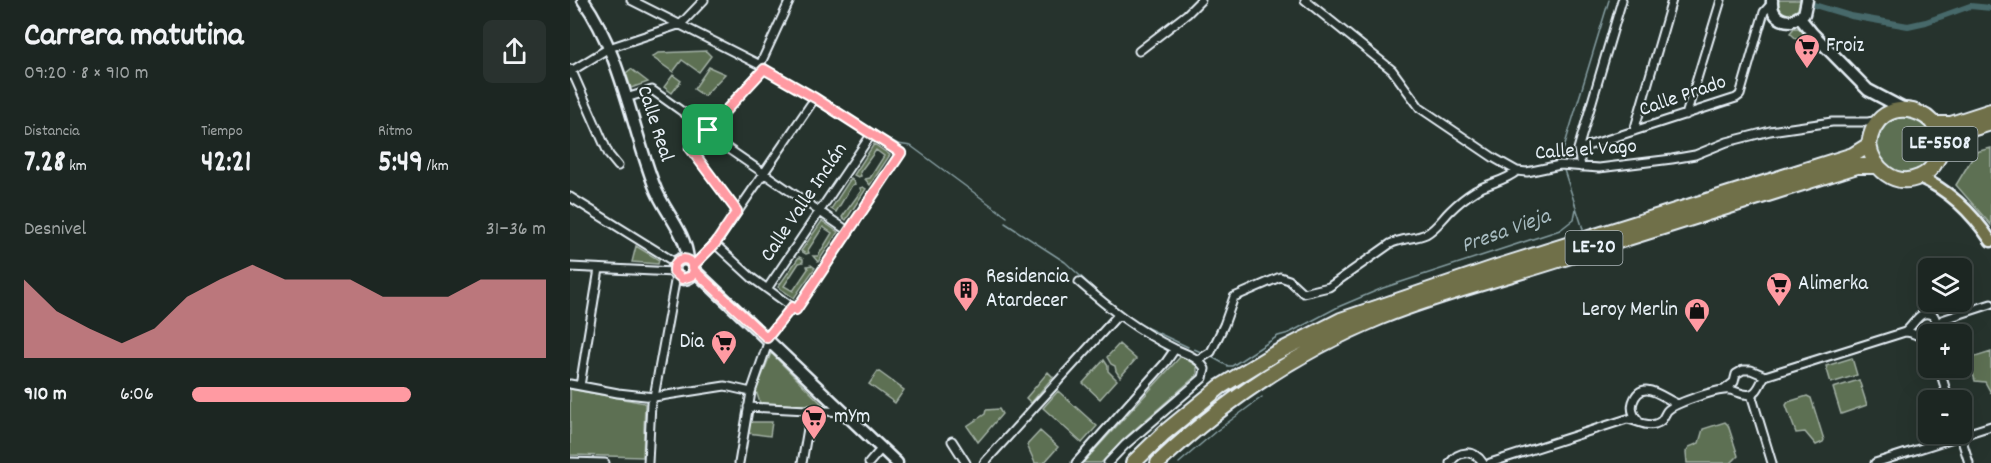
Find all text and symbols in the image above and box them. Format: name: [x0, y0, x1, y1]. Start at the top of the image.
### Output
text: Carrera matutina: [24, 14, 244, 61]
button: share: [483, 20, 546, 83]
supermarket icon: Froiz: [1792, 32, 1822, 70]
place label: Froiz: [1826, 32, 1864, 62]
text: 09:20 · 8 × 910 m: [24, 60, 149, 88]
street label: Calle Prado: [1635, 68, 1731, 126]
street label: Calle Real: [628, 82, 680, 166]
pin: [682, 104, 733, 155]
icon: arrive: [691, 113, 724, 146]
text: Distancia: [24, 120, 80, 143]
text: Tiempo: [201, 120, 243, 143]
text: Ritmo: [378, 120, 413, 143]
road number: LE-5508: [1902, 127, 1978, 161]
street label: Calle el Vago: [1534, 132, 1638, 170]
street label: Calle Valle Inclán: [754, 137, 856, 269]
text: 7.28: [24, 143, 66, 186]
text: 42:21: [201, 143, 251, 186]
text: 5:49: [378, 143, 423, 186]
text: km: [66, 155, 87, 178]
text: /km: [423, 155, 449, 178]
water label: Presa Vieja: [1457, 201, 1556, 262]
text: Desnivel: [24, 216, 86, 244]
text: 31–36 m: [486, 216, 546, 244]
road number: LE-20: [1566, 231, 1622, 265]
map controls: [1918, 258, 1972, 444]
button: layers: [1918, 258, 1972, 312]
place label: Residencia Atardecer: [986, 263, 1070, 317]
supermarket icon: Alimerka: [1764, 270, 1794, 308]
place label: Alimerka: [1798, 270, 1869, 300]
building icon: Residencia Atardecer: [951, 275, 981, 313]
place label: Leroy Merlin: [1582, 296, 1678, 326]
shop icon: Leroy Merlin: [1682, 296, 1712, 334]
button: +: [1918, 324, 1972, 378]
place label: Dia: [679, 328, 705, 358]
supermarket icon: Dia: [709, 328, 739, 366]
text: 910 m: [24, 381, 67, 409]
text: 6:06: [120, 381, 154, 409]
button: −: [1918, 390, 1972, 444]
supermarket icon: mYm: [799, 403, 829, 441]
place label: mYm: [834, 403, 871, 433]

